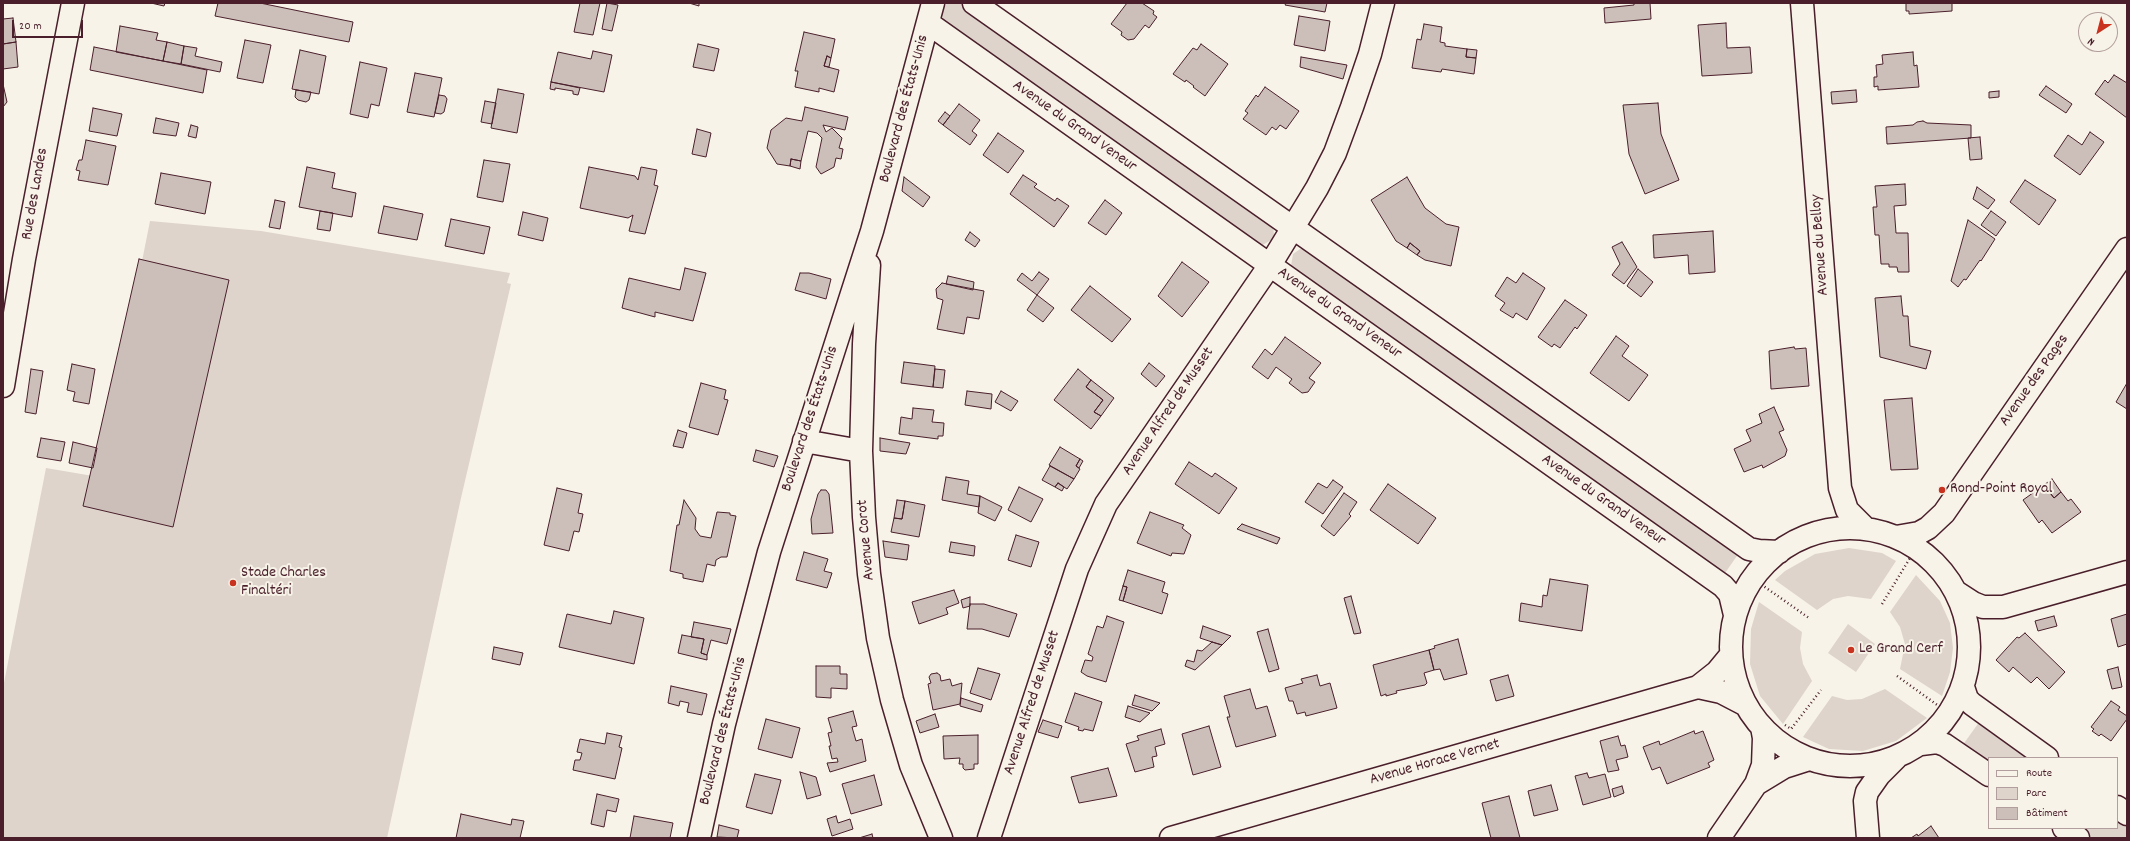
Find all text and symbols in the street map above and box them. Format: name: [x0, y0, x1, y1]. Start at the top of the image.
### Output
scale bar: [14, 12, 85, 38]
north arrow: [2078, 12, 2118, 52]
text: 20 m: [19, 18, 42, 35]
street label: Boulevard des États-Unis: [876, 33, 934, 185]
text: N: [2085, 33, 2098, 49]
street label: Avenue du Grand Veneur: [1008, 77, 1140, 177]
street label: Rue des Landes: [18, 147, 54, 241]
street label: Avenue du Belloy: [1808, 194, 1834, 296]
street label: Avenue du Grand Veneur: [1273, 264, 1405, 364]
street label: Avenue des Pages: [1996, 331, 2074, 431]
street label: Boulevard des États-Unis: [778, 344, 844, 494]
street label: Avenue Alfred de Musset: [1119, 344, 1219, 480]
street label: Avenue du Grand Veneur: [1537, 451, 1669, 551]
place label: Rond-Point Royal: [1950, 480, 2052, 500]
marker: Rond-Point Royal: [1937, 485, 1947, 495]
street label: Avenue Corot: [854, 499, 880, 581]
place label: Stade Charles Finaltéri: [241, 564, 326, 602]
marker: Stade Charles Finaltéri: [228, 578, 238, 588]
street label: Avenue Alfred de Musset: [1001, 628, 1065, 778]
place label: Le Grand Cerf: [1859, 640, 1943, 660]
marker: Le Grand Cerf: [1846, 645, 1856, 655]
street label: Boulevard des États-Unis: [696, 655, 752, 807]
street label: Avenue Horace Vernet: [1368, 735, 1502, 791]
legend: [1988, 757, 2118, 829]
text: Route: [2026, 765, 2052, 782]
text: Parc: [2026, 785, 2046, 802]
text: Bâtiment: [2026, 805, 2068, 822]

